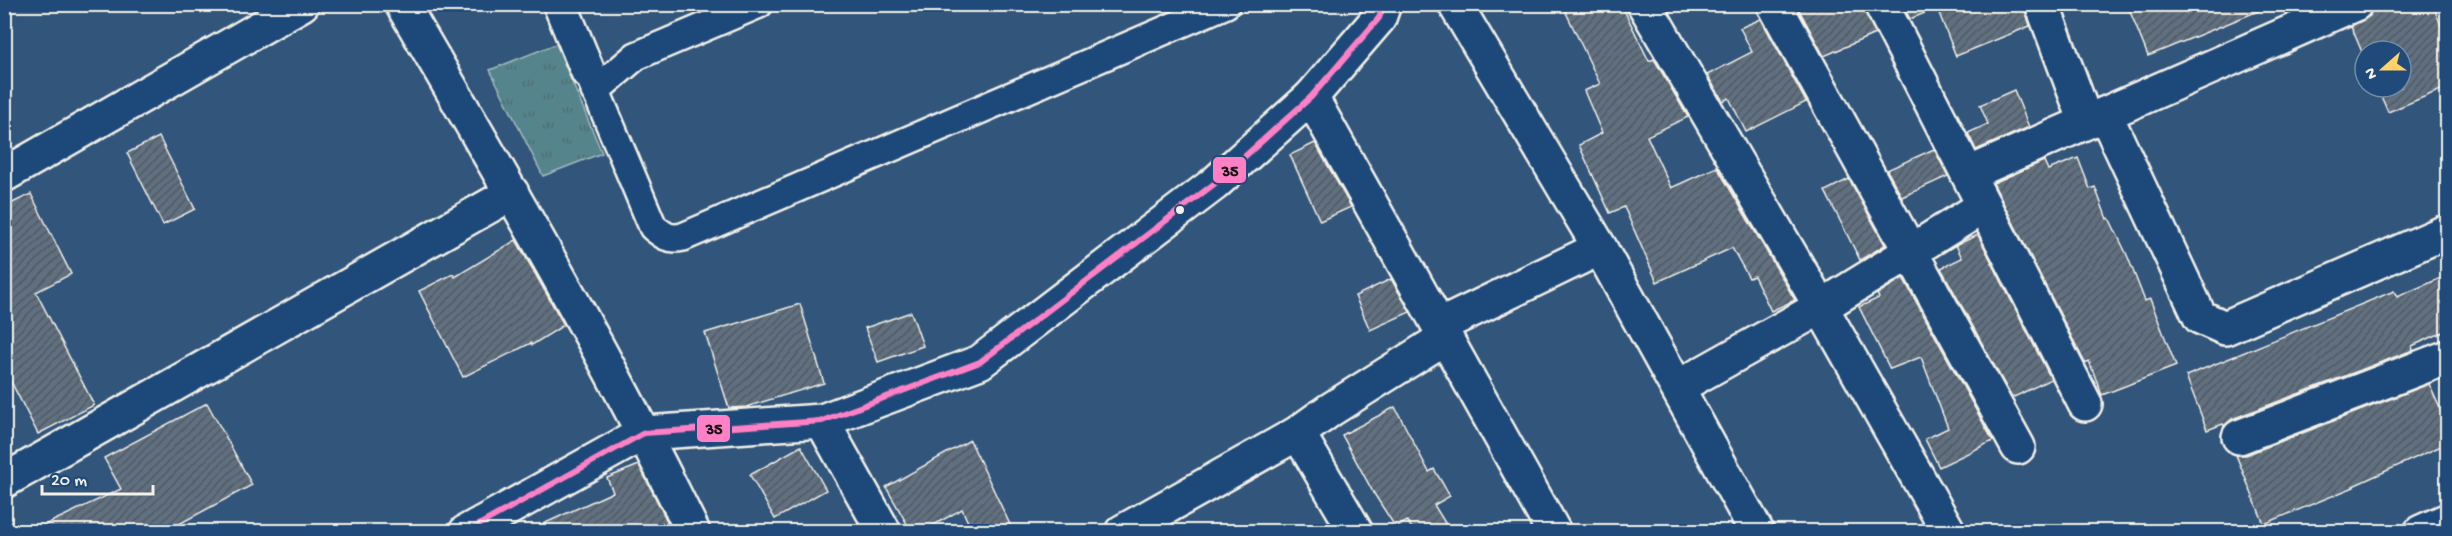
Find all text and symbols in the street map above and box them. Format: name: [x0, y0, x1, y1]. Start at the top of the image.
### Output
north arrow: [2353, 39, 2413, 99]
text: N: [2361, 64, 2383, 81]
line badge: 35: [1212, 156, 1247, 184]
text: 35: [1221, 164, 1239, 183]
unlabelled marker: [1174, 204, 1186, 216]
line badge: 35: [696, 414, 731, 443]
text: 35: [705, 422, 723, 441]
scale bar: [42, 458, 153, 496]
text: 20 m: [51, 471, 87, 492]

